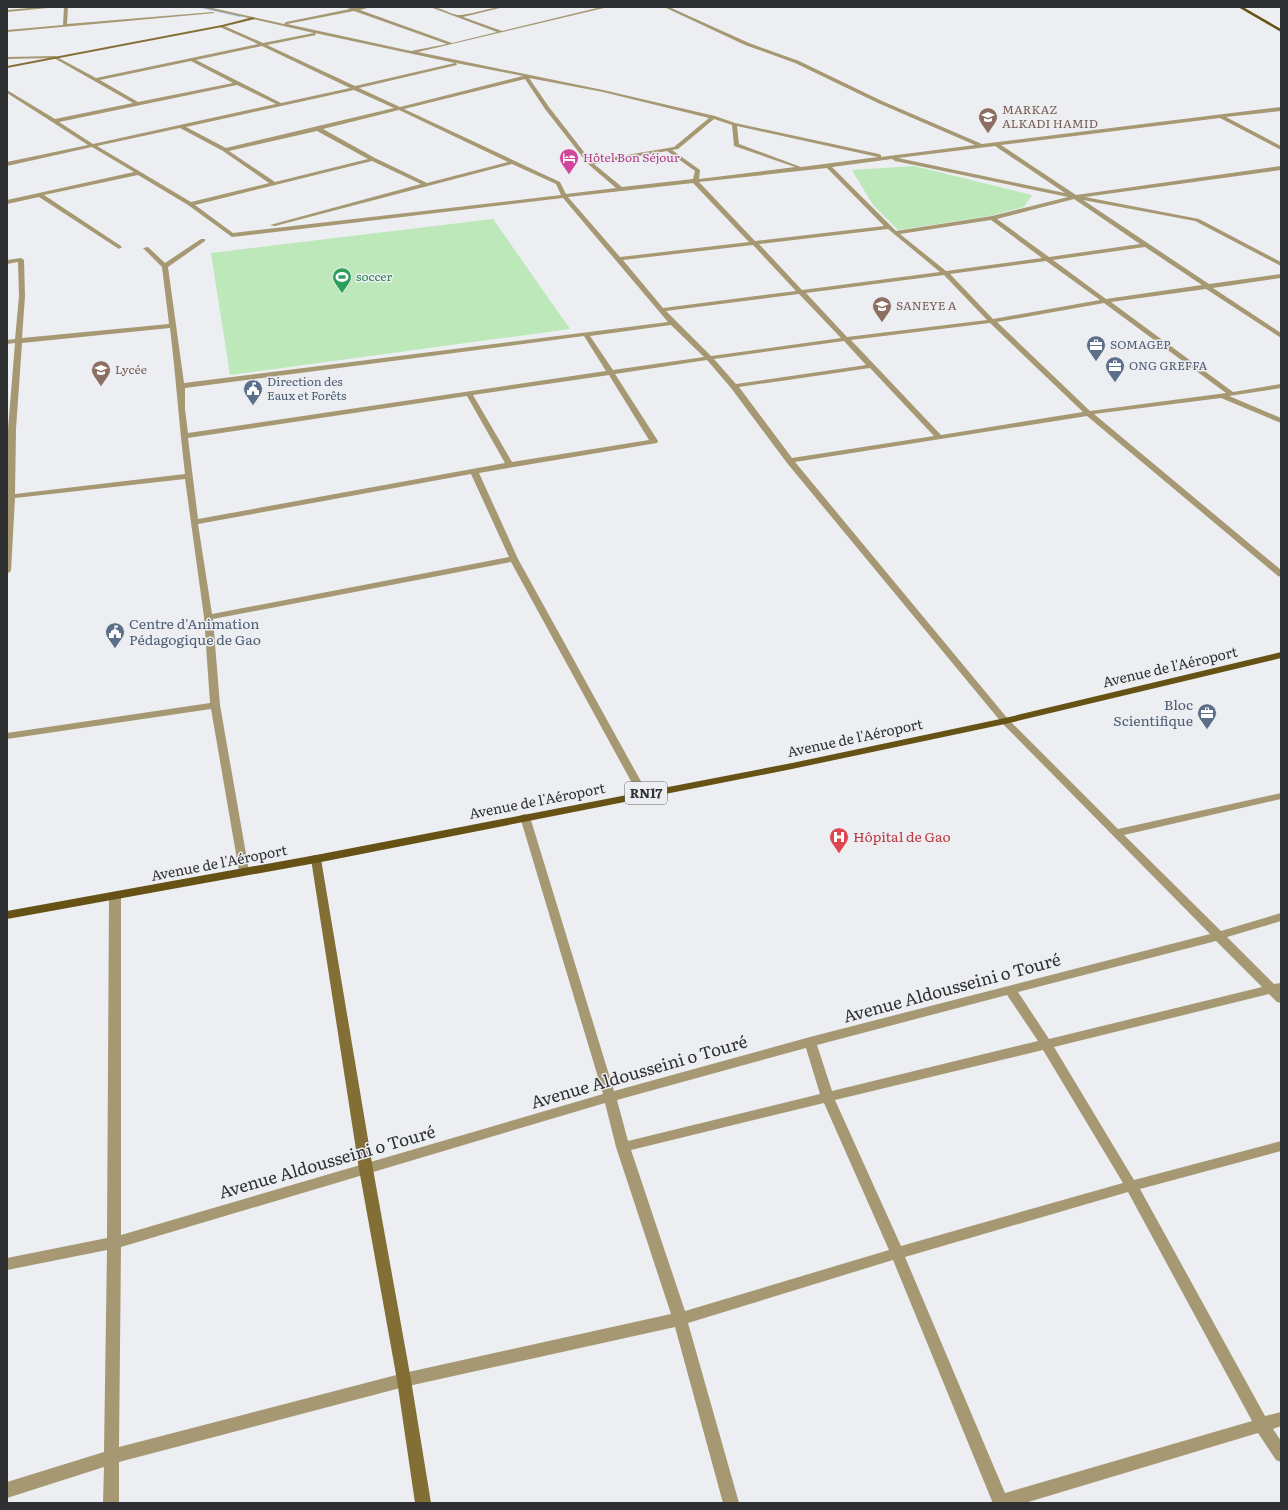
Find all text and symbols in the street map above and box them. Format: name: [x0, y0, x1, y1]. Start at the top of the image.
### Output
place label: MARKAZ ALKADI HAMID: [1002, 100, 1098, 132]
school or university icon: MARKAZ ALKADI HAMID: [977, 106, 999, 134]
hotel icon: Hôtel Bon Séjour: [558, 147, 580, 175]
place label: Hôtel Bon Séjour: [583, 148, 680, 166]
sports icon: soccer: [331, 266, 353, 294]
place label: soccer: [356, 267, 392, 285]
school or university icon: SANEYE A: [871, 295, 893, 323]
place label: SANEYE A: [896, 296, 957, 314]
office icon: SOMAGEP: [1085, 334, 1107, 362]
place label: SOMAGEP: [1110, 335, 1171, 353]
office icon: ONG GREFFA: [1104, 355, 1126, 383]
place label: ONG GREFFA: [1129, 356, 1207, 374]
school or university icon: Lycée: [90, 359, 112, 387]
place label: Lycée: [115, 360, 147, 378]
place label: Direction des Eaux et Forêts: [267, 372, 347, 404]
public building icon: Direction des Eaux et Forêts: [242, 378, 264, 406]
place label: Centre d'Animation Pédagogique de Gao: [129, 613, 261, 649]
public building icon: Centre d'Animation Pédagogique de Gao: [104, 621, 126, 649]
street label: Avenue de l'Aéroport: [1100, 641, 1240, 691]
place label: Bloc Scientifique: [1113, 694, 1193, 730]
office icon: Bloc Scientifique: [1196, 702, 1218, 730]
street label: Avenue de l'Aéroport: [785, 713, 925, 761]
street label: Avenue de l'Aéroport: [467, 777, 607, 823]
road number: RN17: [625, 782, 667, 804]
hospital icon: Hôpital de Gao: [828, 826, 850, 854]
place label: Hôpital de Gao: [853, 826, 951, 846]
street label: Avenue de l'Aéroport: [149, 839, 289, 885]
street label: Avenue Aldousseini o Touré: [840, 945, 1063, 1028]
street label: Avenue Aldousseini o Touré: [527, 1028, 750, 1113]
street label: Avenue Aldousseini o Touré: [215, 1118, 438, 1203]

